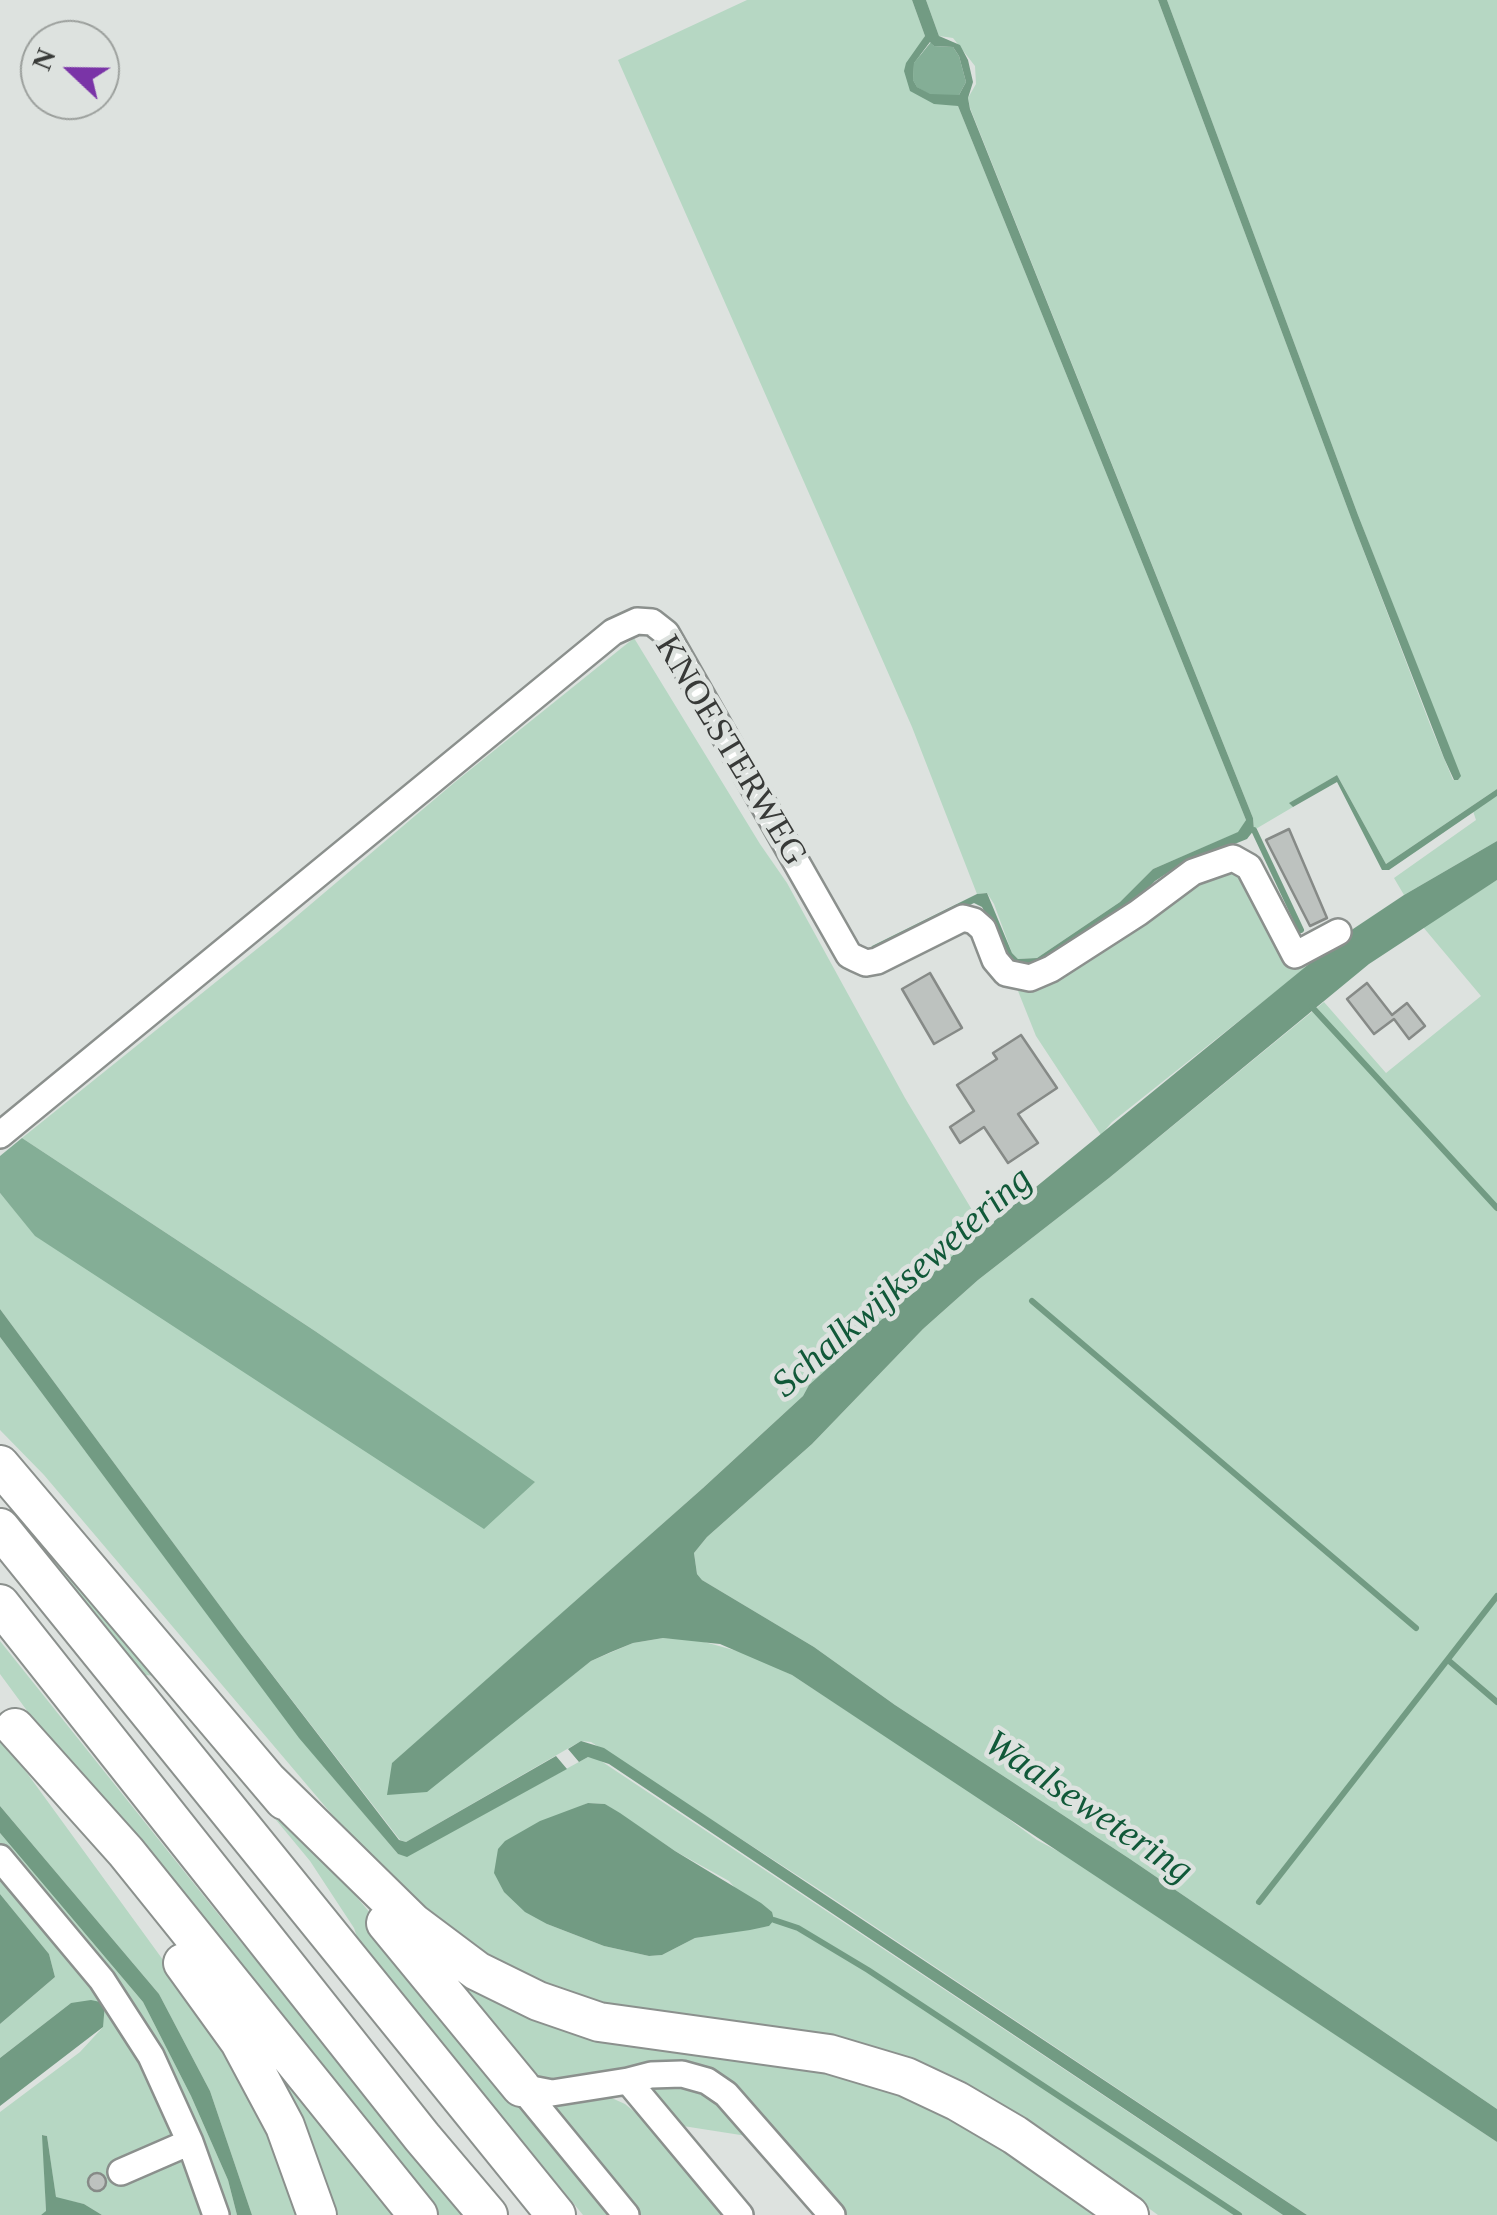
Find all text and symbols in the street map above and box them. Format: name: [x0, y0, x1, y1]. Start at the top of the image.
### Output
north arrow: [20, 20, 120, 120]
text: N: [25, 44, 62, 75]
street label: KNOESTERWEG: [645, 629, 815, 873]
water label: Schalkwijksewetering: [764, 1158, 1042, 1408]
water label: Waalsewetering: [975, 1722, 1201, 1894]

